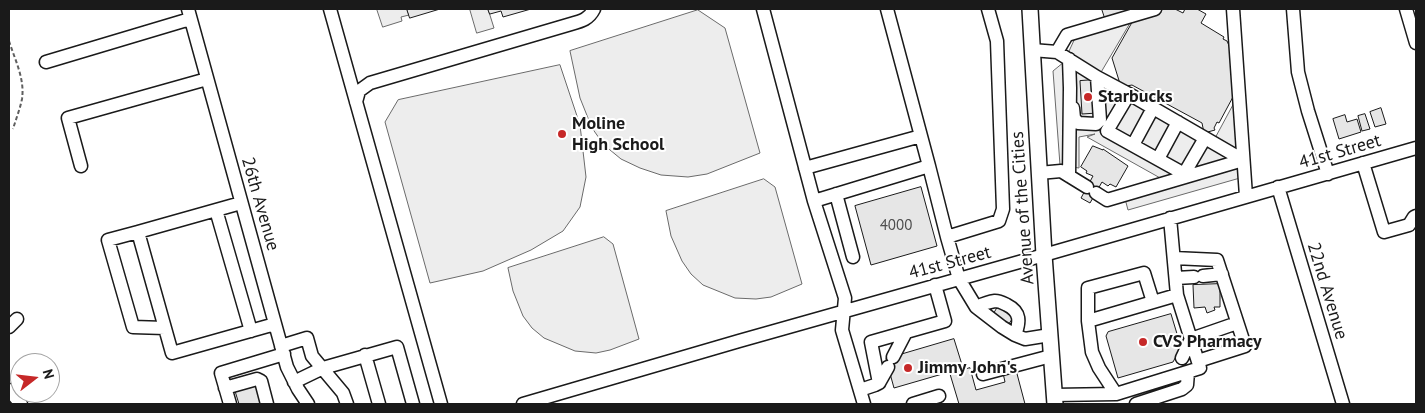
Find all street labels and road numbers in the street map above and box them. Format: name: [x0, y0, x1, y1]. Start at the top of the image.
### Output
street label: 41st Street: [1297, 130, 1383, 174]
street label: Avenue of the Cities: [1007, 131, 1039, 285]
street label: 26th Avenue: [236, 155, 284, 253]
street label: 22nd Avenue: [1302, 240, 1352, 342]
street label: 41st Street: [907, 242, 993, 284]

